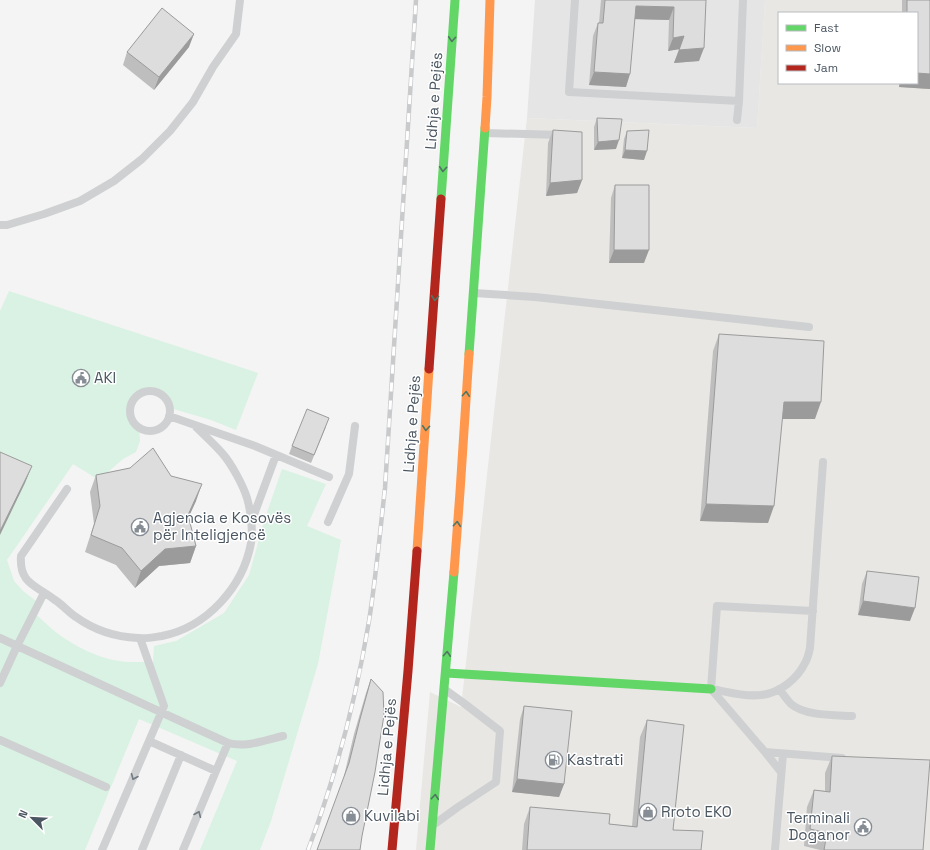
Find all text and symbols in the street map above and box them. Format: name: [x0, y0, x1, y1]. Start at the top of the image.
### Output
legend: [778, 12, 918, 84]
text: Fast: [814, 20, 839, 36]
one-way arrow: [448, 36, 457, 42]
text: Slow: [814, 40, 841, 56]
street label: Lidhja e Pejës: [421, 51, 446, 150]
text: Jam: [814, 60, 838, 76]
one-way arrow: [439, 166, 448, 172]
one-way arrow: [430, 295, 439, 301]
public building icon: AKI: [71, 368, 91, 388]
place label: AKI: [94, 368, 116, 387]
street label: Lidhja e Pejës: [399, 374, 424, 473]
one-way arrow: [461, 391, 470, 397]
one-way arrow: [421, 425, 430, 431]
place label: Agjencia e Kosovës për Inteligjencë: [153, 508, 291, 544]
public building icon: Agjencia e Kosovës për Inteligjencë: [130, 517, 150, 537]
one-way arrow: [453, 521, 462, 527]
one-way arrow: [442, 651, 451, 657]
street label: Lidhja e Pejës: [373, 697, 400, 796]
fuel station icon: Kastrati: [544, 750, 564, 770]
place label: Kastrati: [567, 750, 623, 769]
one-way arrow: [130, 773, 138, 780]
one-way arrow: [430, 794, 439, 800]
north arrow: [12, 798, 52, 838]
shop icon: Rroto EKO: [638, 802, 658, 822]
place label: Rroto EKO: [661, 802, 732, 821]
shop icon: Kuvilabi: [341, 806, 361, 826]
place label: Kuvilabi: [364, 806, 420, 825]
text: N: [15, 808, 31, 820]
place label: Terminali Doganor: [786, 808, 850, 844]
one-way arrow: [193, 811, 201, 819]
public building icon: Terminali Doganor: [853, 817, 873, 837]

